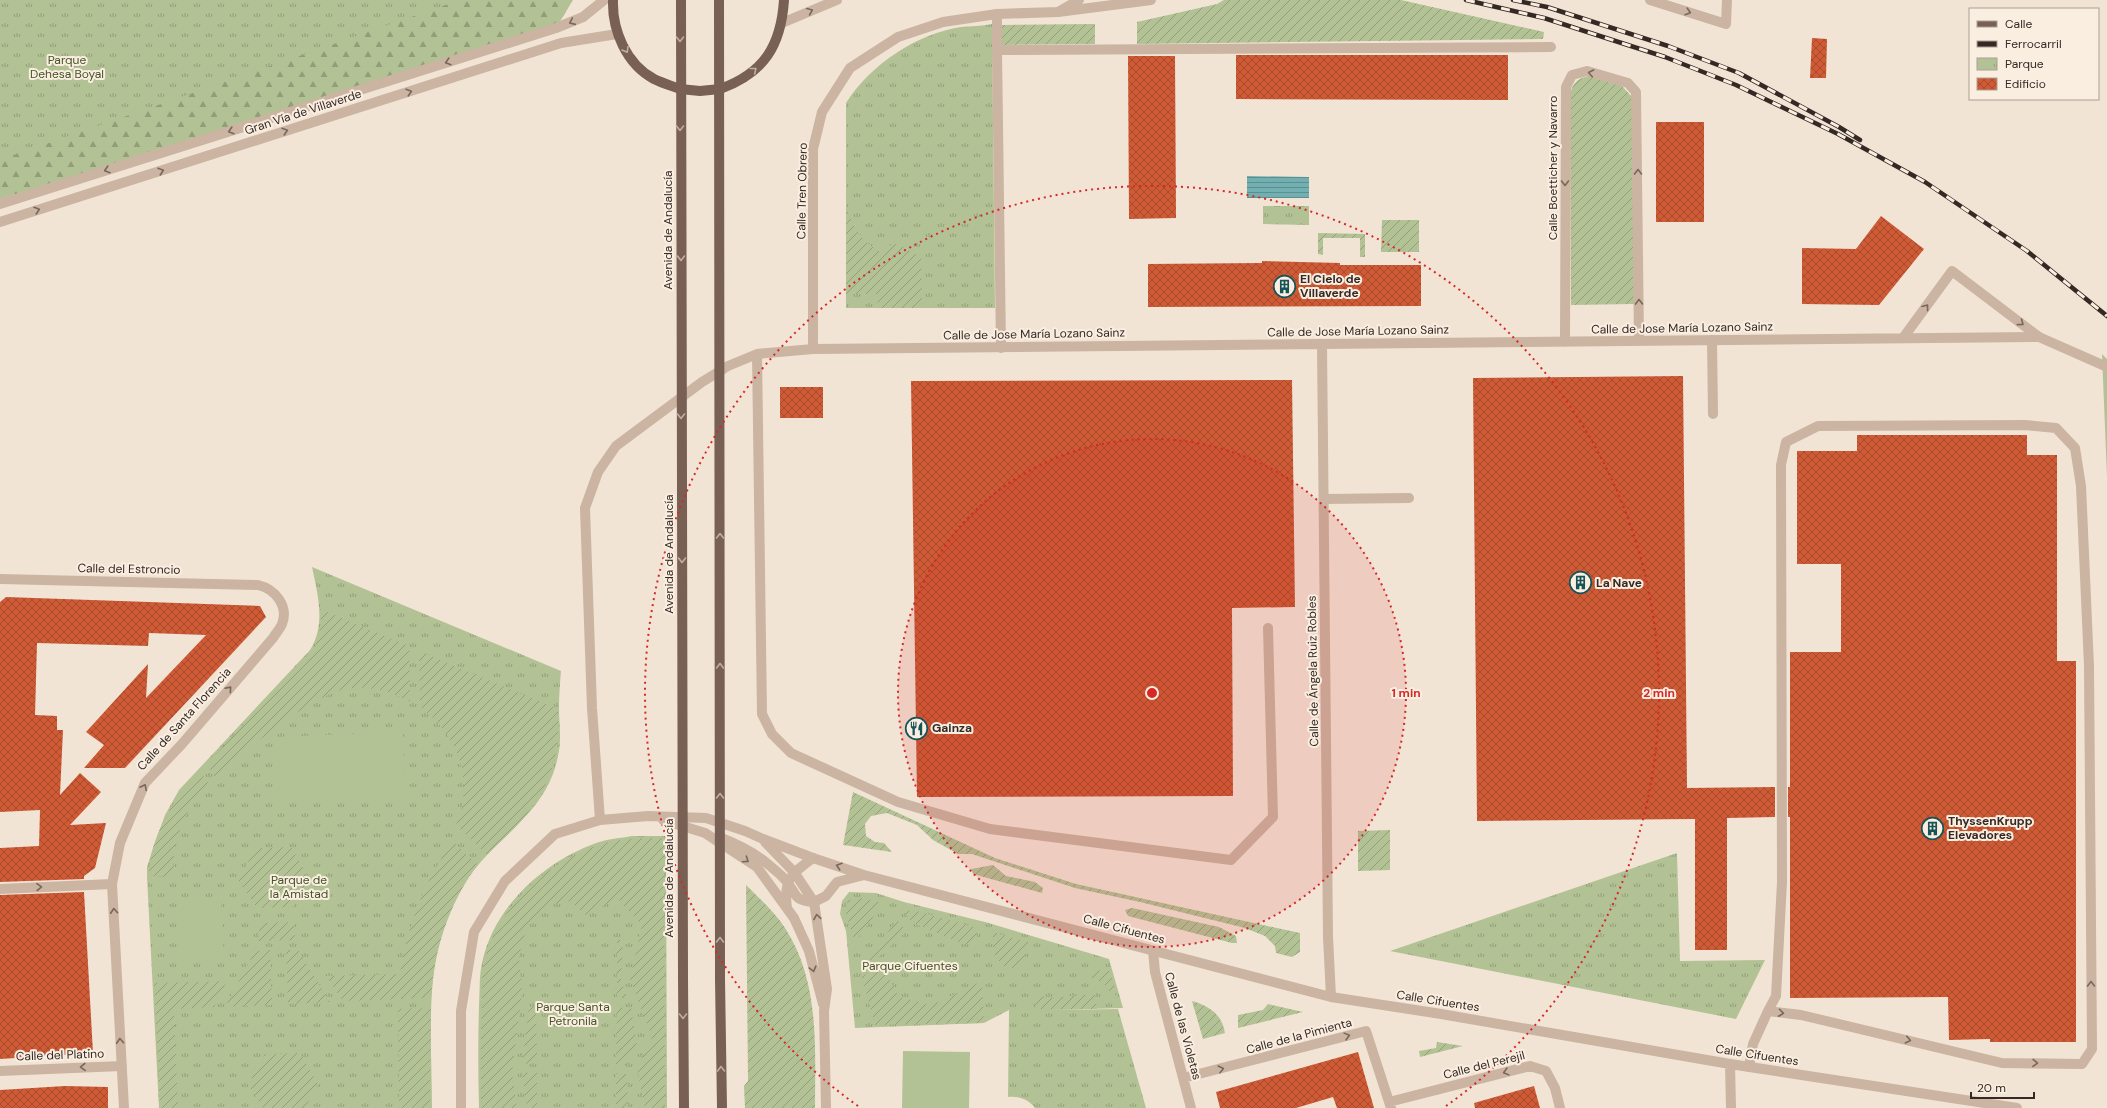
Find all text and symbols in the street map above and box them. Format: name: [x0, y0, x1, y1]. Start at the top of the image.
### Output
one-way arrow: [1684, 7, 1691, 16]
one-way arrow: [806, 8, 813, 16]
legend: [1969, 8, 2099, 100]
text: Calle: [2005, 16, 2032, 32]
one-way arrow: [568, 17, 576, 25]
one-way arrow: [676, 36, 685, 42]
text: Ferrocarril: [2005, 36, 2062, 52]
one-way arrow: [621, 46, 628, 53]
park label: Parque Dehesa Boyal: [30, 52, 104, 82]
text: Parque: [2005, 56, 2044, 72]
one-way arrow: [445, 57, 452, 66]
one-way arrow: [749, 68, 756, 75]
one-way arrow: [1588, 69, 1595, 77]
text: Edificio: [2005, 76, 2046, 92]
street label: Gran Vía de Villaverde: [242, 85, 364, 138]
one-way arrow: [405, 88, 412, 97]
street label: Calle Boetticher y Navarro: [1545, 96, 1561, 240]
one-way arrow: [676, 125, 684, 131]
one-way arrow: [227, 126, 234, 135]
one-way arrow: [281, 127, 288, 136]
street label: Calle Tren Obrero: [793, 142, 811, 240]
one-way arrow: [103, 165, 110, 174]
one-way arrow: [157, 167, 164, 176]
one-way arrow: [1634, 169, 1642, 175]
street label: Avenida de Andalucía: [660, 170, 676, 290]
one-way arrow: [1561, 180, 1569, 186]
one-way arrow: [34, 206, 41, 215]
one-way arrow: [677, 255, 685, 261]
place label: El Cielo de Villaverde: [1300, 271, 1361, 301]
building icon: El Cielo de Villaverde: [1271, 273, 1297, 299]
one-way arrow: [1635, 299, 1643, 305]
one-way arrow: [1921, 304, 1929, 311]
street label: Calle de Jose María Lozano Sainz: [1591, 318, 1773, 338]
one-way arrow: [2016, 318, 2023, 325]
street label: Calle de Jose María Lozano Sainz: [1267, 321, 1449, 341]
street label: Calle de Jose María Lozano Sainz: [943, 324, 1125, 344]
one-way arrow: [677, 413, 685, 419]
street label: Avenida de Andalucía: [661, 494, 677, 614]
one-way arrow: [716, 533, 724, 539]
one-way arrow: [678, 557, 686, 563]
street label: Calle del Estroncio: [77, 560, 181, 578]
building icon: La Nave: [1567, 570, 1593, 596]
place label: La Nave: [1596, 575, 1642, 591]
street label: Calle de Ángela Ruiz Robles: [1304, 595, 1322, 747]
one-way arrow: [716, 663, 724, 669]
street label: Calle de Santa Florencia: [133, 664, 235, 774]
text: 1 min: [1391, 685, 1421, 701]
text: 2 min: [1643, 685, 1675, 701]
centre of rings: [1145, 686, 1159, 700]
one-way arrow: [225, 687, 232, 694]
restaurant icon: Gainza: [904, 715, 930, 741]
place label: Gainza: [932, 720, 972, 736]
one-way arrow: [139, 784, 147, 791]
one-way arrow: [716, 793, 724, 799]
place label: ThyssenKrupp Elevadores: [1948, 813, 2033, 843]
building icon: ThyssenKrupp Elevadores: [1920, 815, 1946, 841]
street label: Avenida de Andalucía: [661, 818, 677, 938]
one-way arrow: [742, 855, 749, 863]
one-way arrow: [835, 863, 842, 871]
park label: Parque de la Amistad: [270, 872, 328, 902]
one-way arrow: [36, 883, 42, 891]
one-way arrow: [110, 908, 119, 914]
street label: Calle Cifuentes: [1081, 910, 1167, 948]
one-way arrow: [813, 914, 822, 920]
one-way arrow: [716, 937, 724, 943]
park label: Parque Cifuentes: [862, 958, 958, 974]
one-way arrow: [808, 965, 817, 972]
street label: Calle de las Violetas: [1161, 970, 1205, 1082]
one-way arrow: [2087, 981, 2095, 987]
street label: Calle Cifuentes: [1395, 987, 1481, 1015]
park label: Parque Santa Petronila: [536, 999, 610, 1029]
one-way arrow: [1778, 1008, 1784, 1017]
one-way arrow: [679, 1013, 687, 1019]
street label: Calle de la Pimienta: [1244, 1014, 1354, 1058]
one-way arrow: [1344, 1033, 1350, 1041]
one-way arrow: [1905, 1036, 1911, 1044]
one-way arrow: [116, 1038, 125, 1044]
street label: Calle Cifuentes: [1714, 1041, 1800, 1069]
street label: Calle del Platino: [16, 1045, 104, 1065]
street label: Calle del Perejil: [1441, 1047, 1527, 1083]
one-way arrow: [2032, 1059, 2038, 1067]
one-way arrow: [80, 1063, 86, 1072]
one-way arrow: [717, 1066, 726, 1072]
one-way arrow: [1218, 1066, 1224, 1074]
one-way arrow: [1503, 1067, 1510, 1076]
scale bar: [1971, 1074, 2034, 1100]
text: 20 m: [1977, 1080, 2006, 1096]

